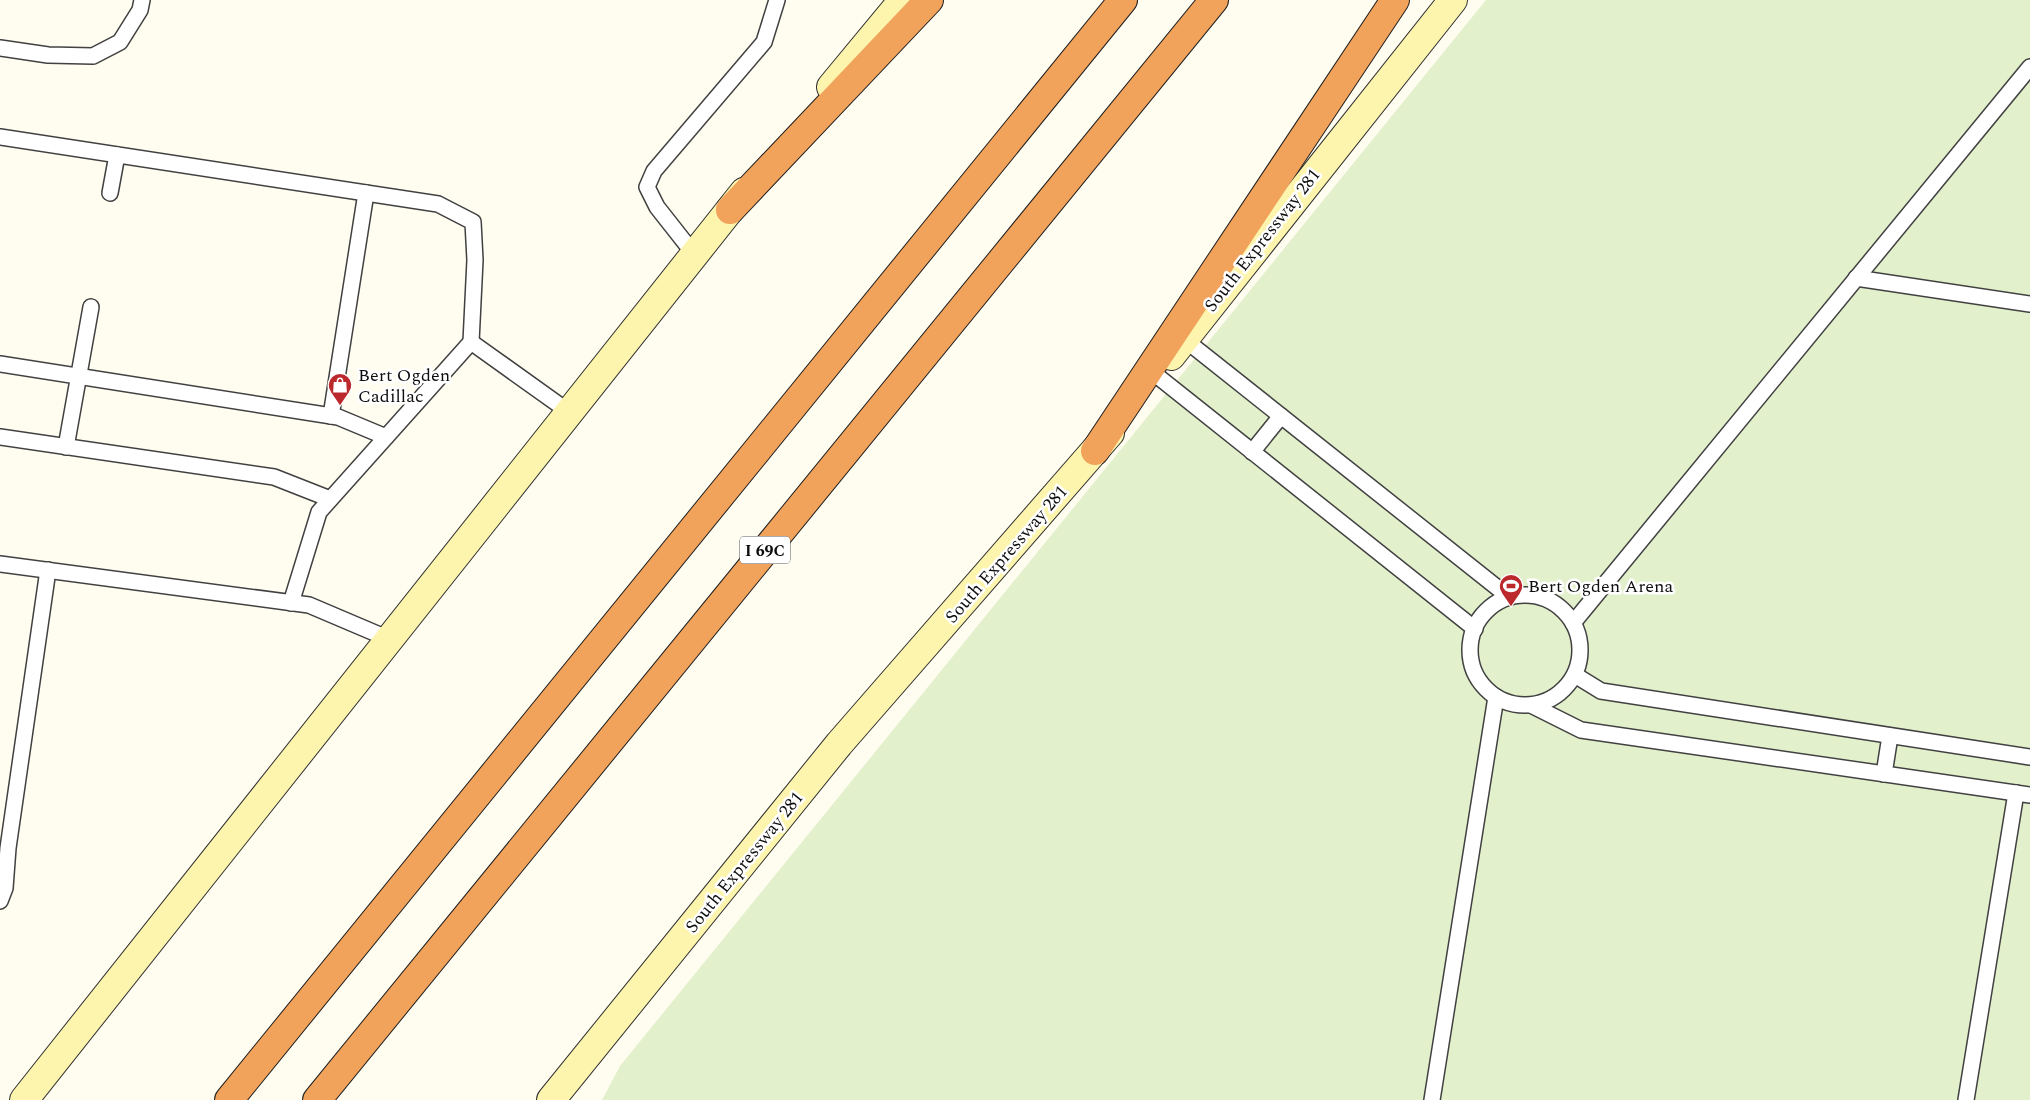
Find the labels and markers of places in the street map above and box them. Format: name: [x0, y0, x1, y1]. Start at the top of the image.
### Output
place label: Bert Ogden Cadillac: [358, 362, 450, 410]
shop icon: Bert Ogden Cadillac: [327, 372, 353, 406]
sports icon: Bert Ogden Arena: [1498, 573, 1524, 607]
place label: Bert Ogden Arena: [1528, 573, 1673, 600]

